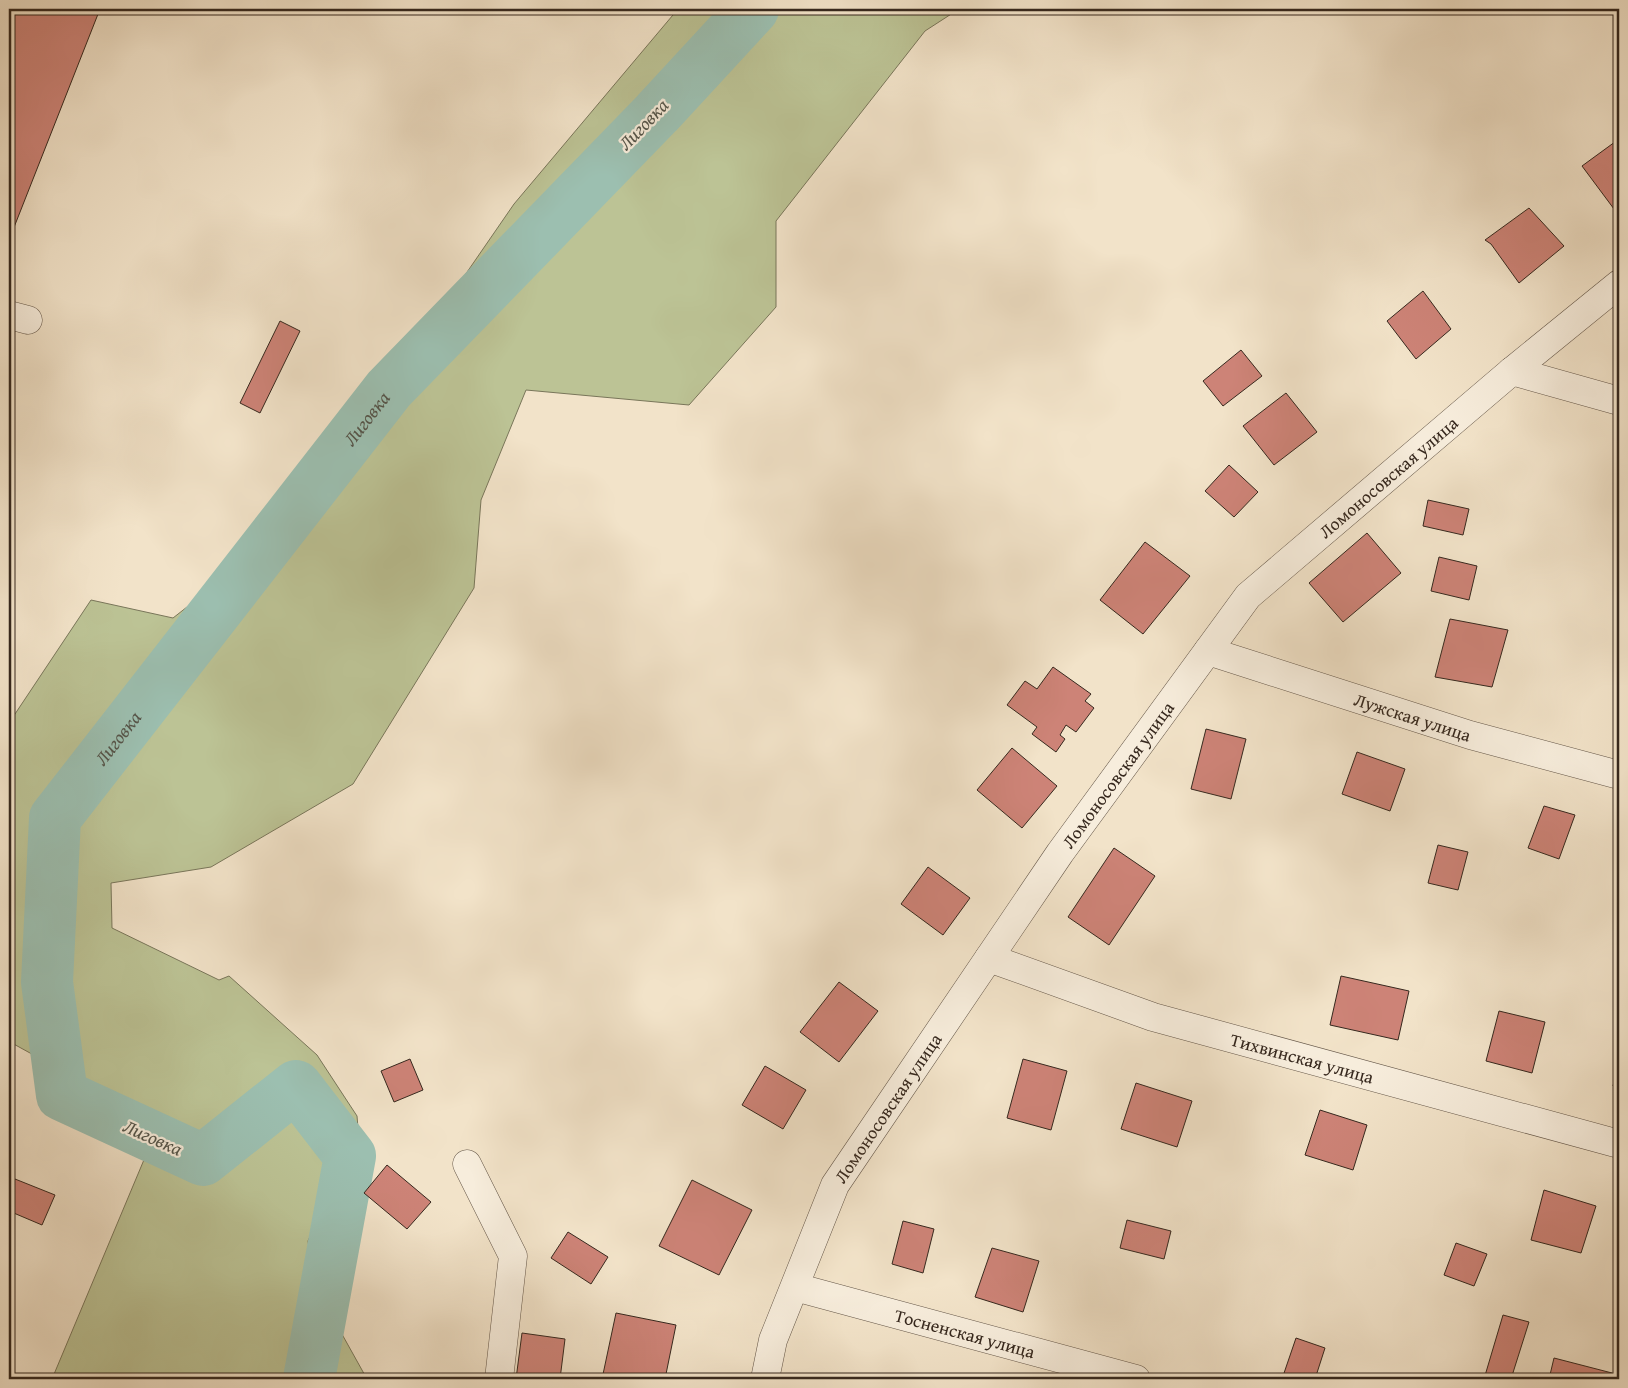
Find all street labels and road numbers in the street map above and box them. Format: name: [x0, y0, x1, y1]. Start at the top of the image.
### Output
street label: Ломоносовская улица: [1312, 409, 1464, 544]
street label: Лужская улица: [1351, 685, 1475, 748]
street label: Ломоносовская улица: [1055, 695, 1180, 854]
street label: Тихвинская улица: [1227, 1025, 1377, 1090]
street label: Ломоносовская улица: [827, 1027, 948, 1188]
street label: Тосненская улица: [892, 1301, 1039, 1365]

